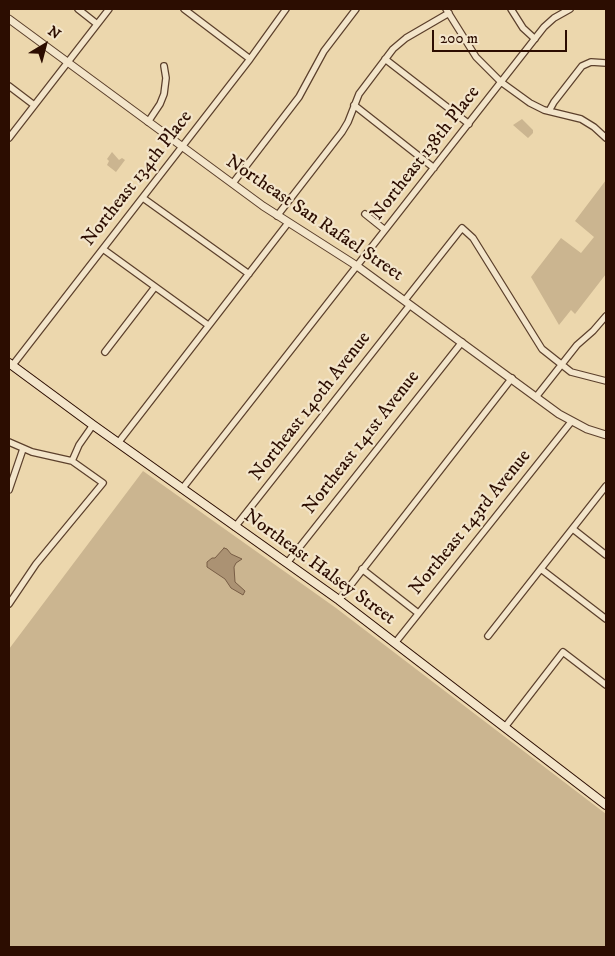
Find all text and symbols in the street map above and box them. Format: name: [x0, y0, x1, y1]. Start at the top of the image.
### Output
north arrow: [20, 20, 70, 70]
scale bar: [435, 20, 570, 52]
text: N: [44, 22, 64, 44]
text: 200 m: [440, 29, 478, 48]
street label: Northeast 138th Place: [366, 82, 486, 226]
street label: Northeast 134th Place: [78, 107, 198, 251]
street label: Northeast San Rafael Street: [221, 151, 407, 287]
street label: Northeast 140th Avenue: [246, 328, 376, 486]
street label: Northeast 141st Avenue: [299, 367, 425, 519]
street label: Northeast 143rd Avenue: [405, 446, 537, 600]
street label: Northeast Halsey Street: [239, 505, 399, 631]

